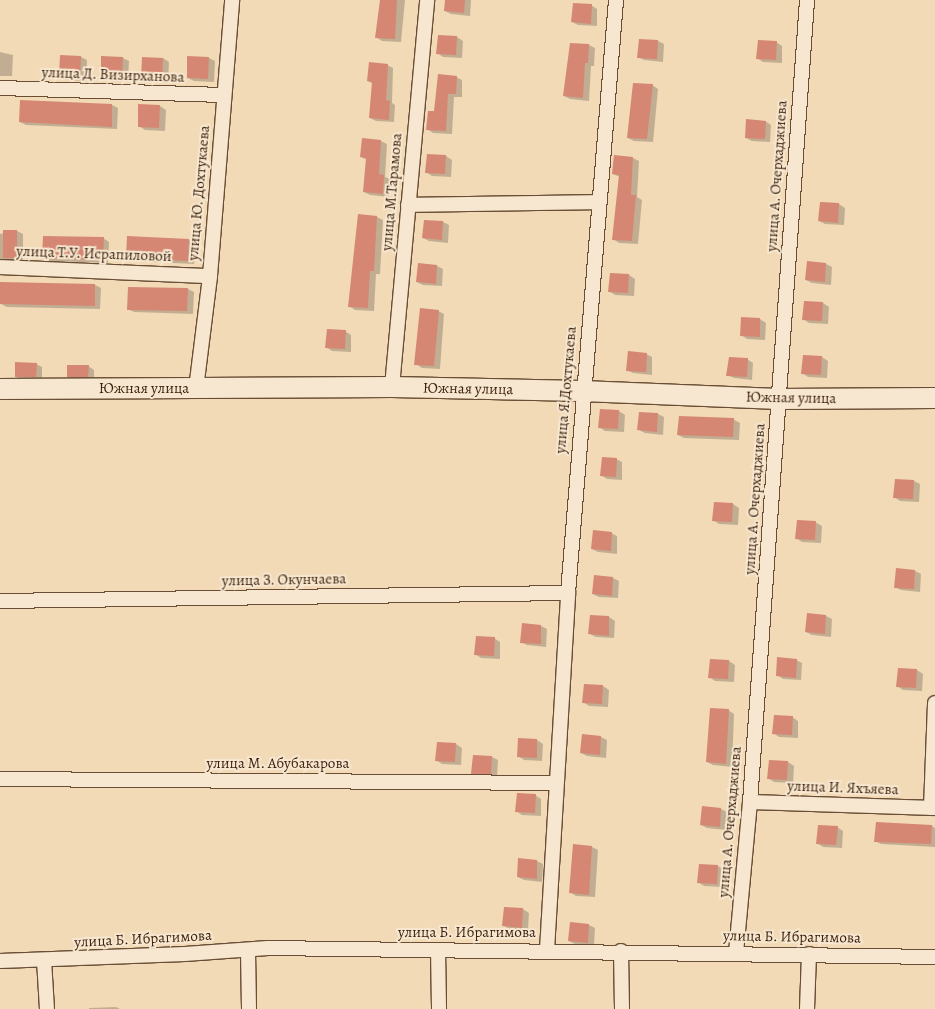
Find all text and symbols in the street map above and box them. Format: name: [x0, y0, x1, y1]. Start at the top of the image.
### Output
street label: улица Д. Визирханова: [41, 64, 185, 86]
street label: улица А. Очерхаджиева: [763, 100, 791, 252]
street label: улица Ю. Дохтукаева: [184, 124, 214, 262]
street label: улица М.Тарамова: [378, 132, 406, 252]
street label: улица Т.У. Исрапиловой: [16, 242, 172, 266]
street label: улица Я.Дохтукаева: [551, 326, 581, 454]
street label: Южная улица: [423, 379, 513, 399]
street label: Южная улица: [99, 380, 189, 398]
street label: Южная улица: [746, 388, 836, 408]
street label: улица А. Очерхаджиева: [741, 423, 769, 575]
street label: улица З. Окунчаева: [221, 570, 347, 590]
street label: улица А. Очерхаджиева: [714, 746, 746, 898]
street label: улица М. Абубакарова: [206, 755, 350, 773]
street label: улица И. Яхъяева: [787, 777, 899, 799]
street label: улица Б. Ибрагимова: [398, 924, 536, 942]
street label: улица Б. Ибрагимова: [74, 926, 212, 952]
street label: улица Б. Ибрагимова: [723, 927, 861, 947]

